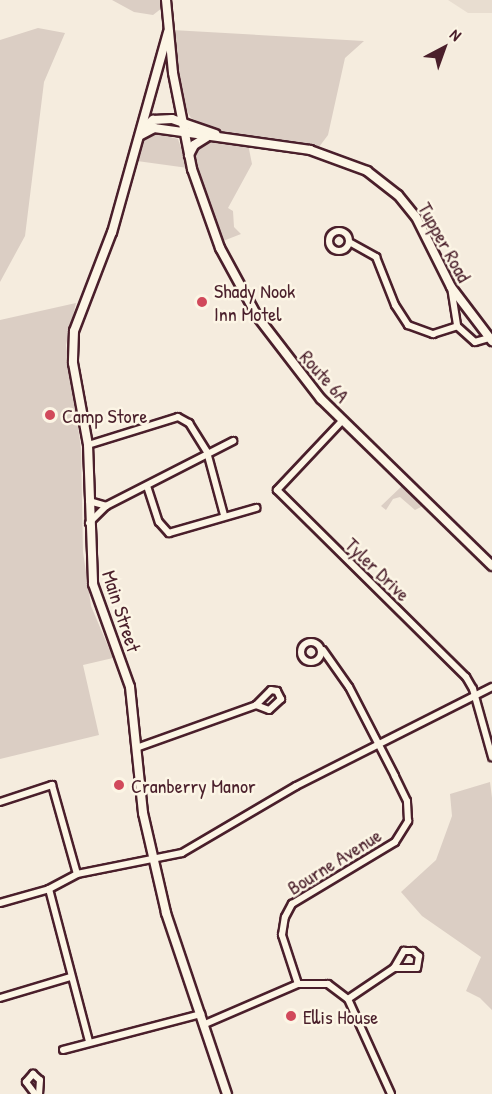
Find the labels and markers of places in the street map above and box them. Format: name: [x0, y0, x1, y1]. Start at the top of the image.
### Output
place label: Shady Nook Inn Motel: [214, 278, 295, 325]
marker: Shady Nook Inn Motel: [195, 295, 209, 309]
place label: Camp Store: [62, 403, 147, 427]
marker: Camp Store: [43, 408, 57, 422]
place label: Cranberry Manor: [131, 773, 256, 797]
marker: Cranberry Manor: [112, 778, 126, 792]
place label: Ellis House: [303, 1004, 378, 1028]
marker: Ellis House: [284, 1009, 298, 1023]

